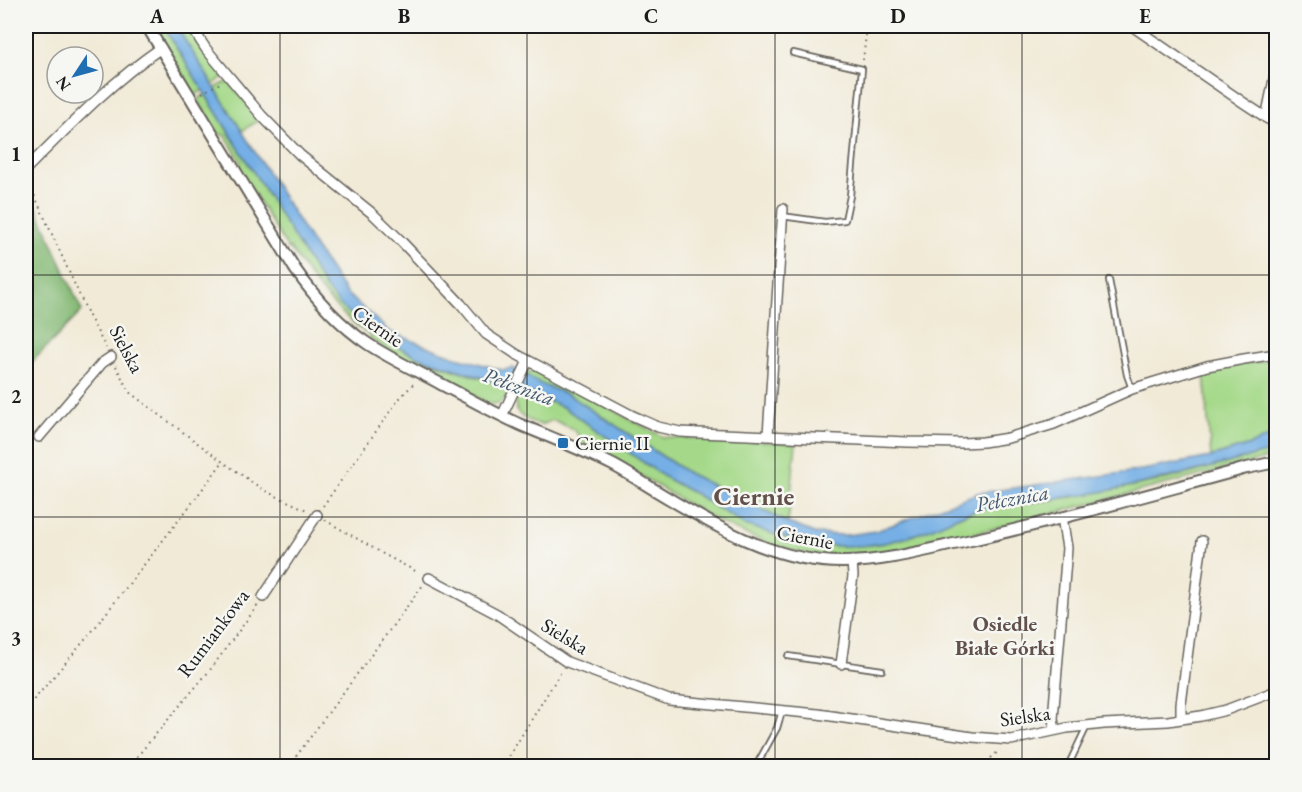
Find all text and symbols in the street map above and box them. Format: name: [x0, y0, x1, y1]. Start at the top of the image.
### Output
text: A: [149, 3, 165, 29]
text: B: [398, 3, 410, 29]
text: C: [644, 3, 658, 29]
text: D: [890, 3, 906, 29]
text: E: [1139, 3, 1151, 29]
north arrow: [45, 45, 105, 105]
text: N: [51, 72, 76, 95]
text: 1: [11, 141, 21, 167]
street label: Ciernie: [347, 299, 409, 353]
street label: Sielska: [104, 321, 150, 377]
water label: Pełcznica: [480, 361, 558, 411]
text: 2: [11, 383, 22, 409]
place label: Ciernie II: [575, 430, 650, 456]
marker: Ciernie II: [556, 436, 570, 450]
water label: Pełcznica: [973, 478, 1051, 518]
district label: Ciernie: [714, 479, 795, 513]
street label: Ciernie: [775, 519, 836, 555]
street label: Rumiankowa: [171, 584, 255, 682]
district label: Osiedle Białe Górki: [955, 610, 1055, 661]
street label: Sielska: [537, 612, 593, 660]
text: 3: [11, 625, 21, 651]
street label: Sielska: [998, 700, 1052, 732]

